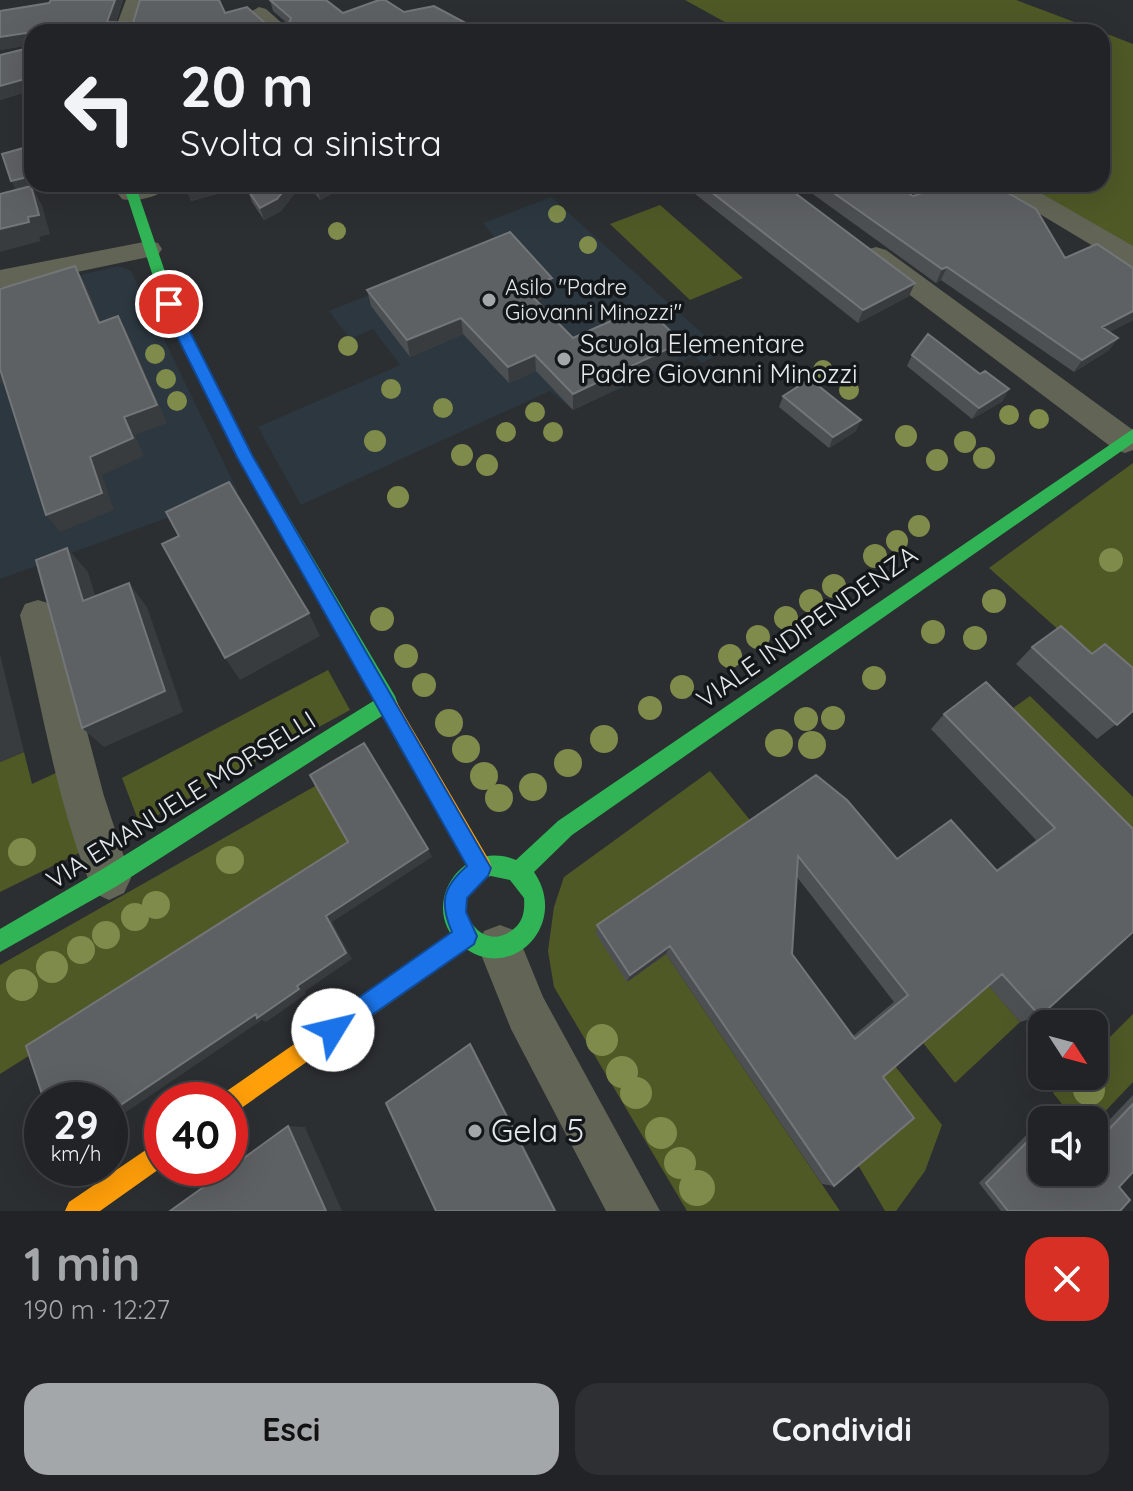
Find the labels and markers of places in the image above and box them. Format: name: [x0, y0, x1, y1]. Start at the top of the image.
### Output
pin: [135, 270, 203, 338]
place label: Asilo "Padre Giovanni Minozzi": [505, 273, 682, 326]
marker: Asilo "Padre Giovanni Minozzi": [480, 291, 498, 309]
place label: Scuola Elementare Padre Giovanni Minozzi: [580, 327, 858, 390]
marker: Scuola Elementare Padre Giovanni Minozzi: [555, 350, 573, 368]
place label: Gela 5: [491, 1110, 584, 1150]
marker: Gela 5: [466, 1122, 484, 1140]

